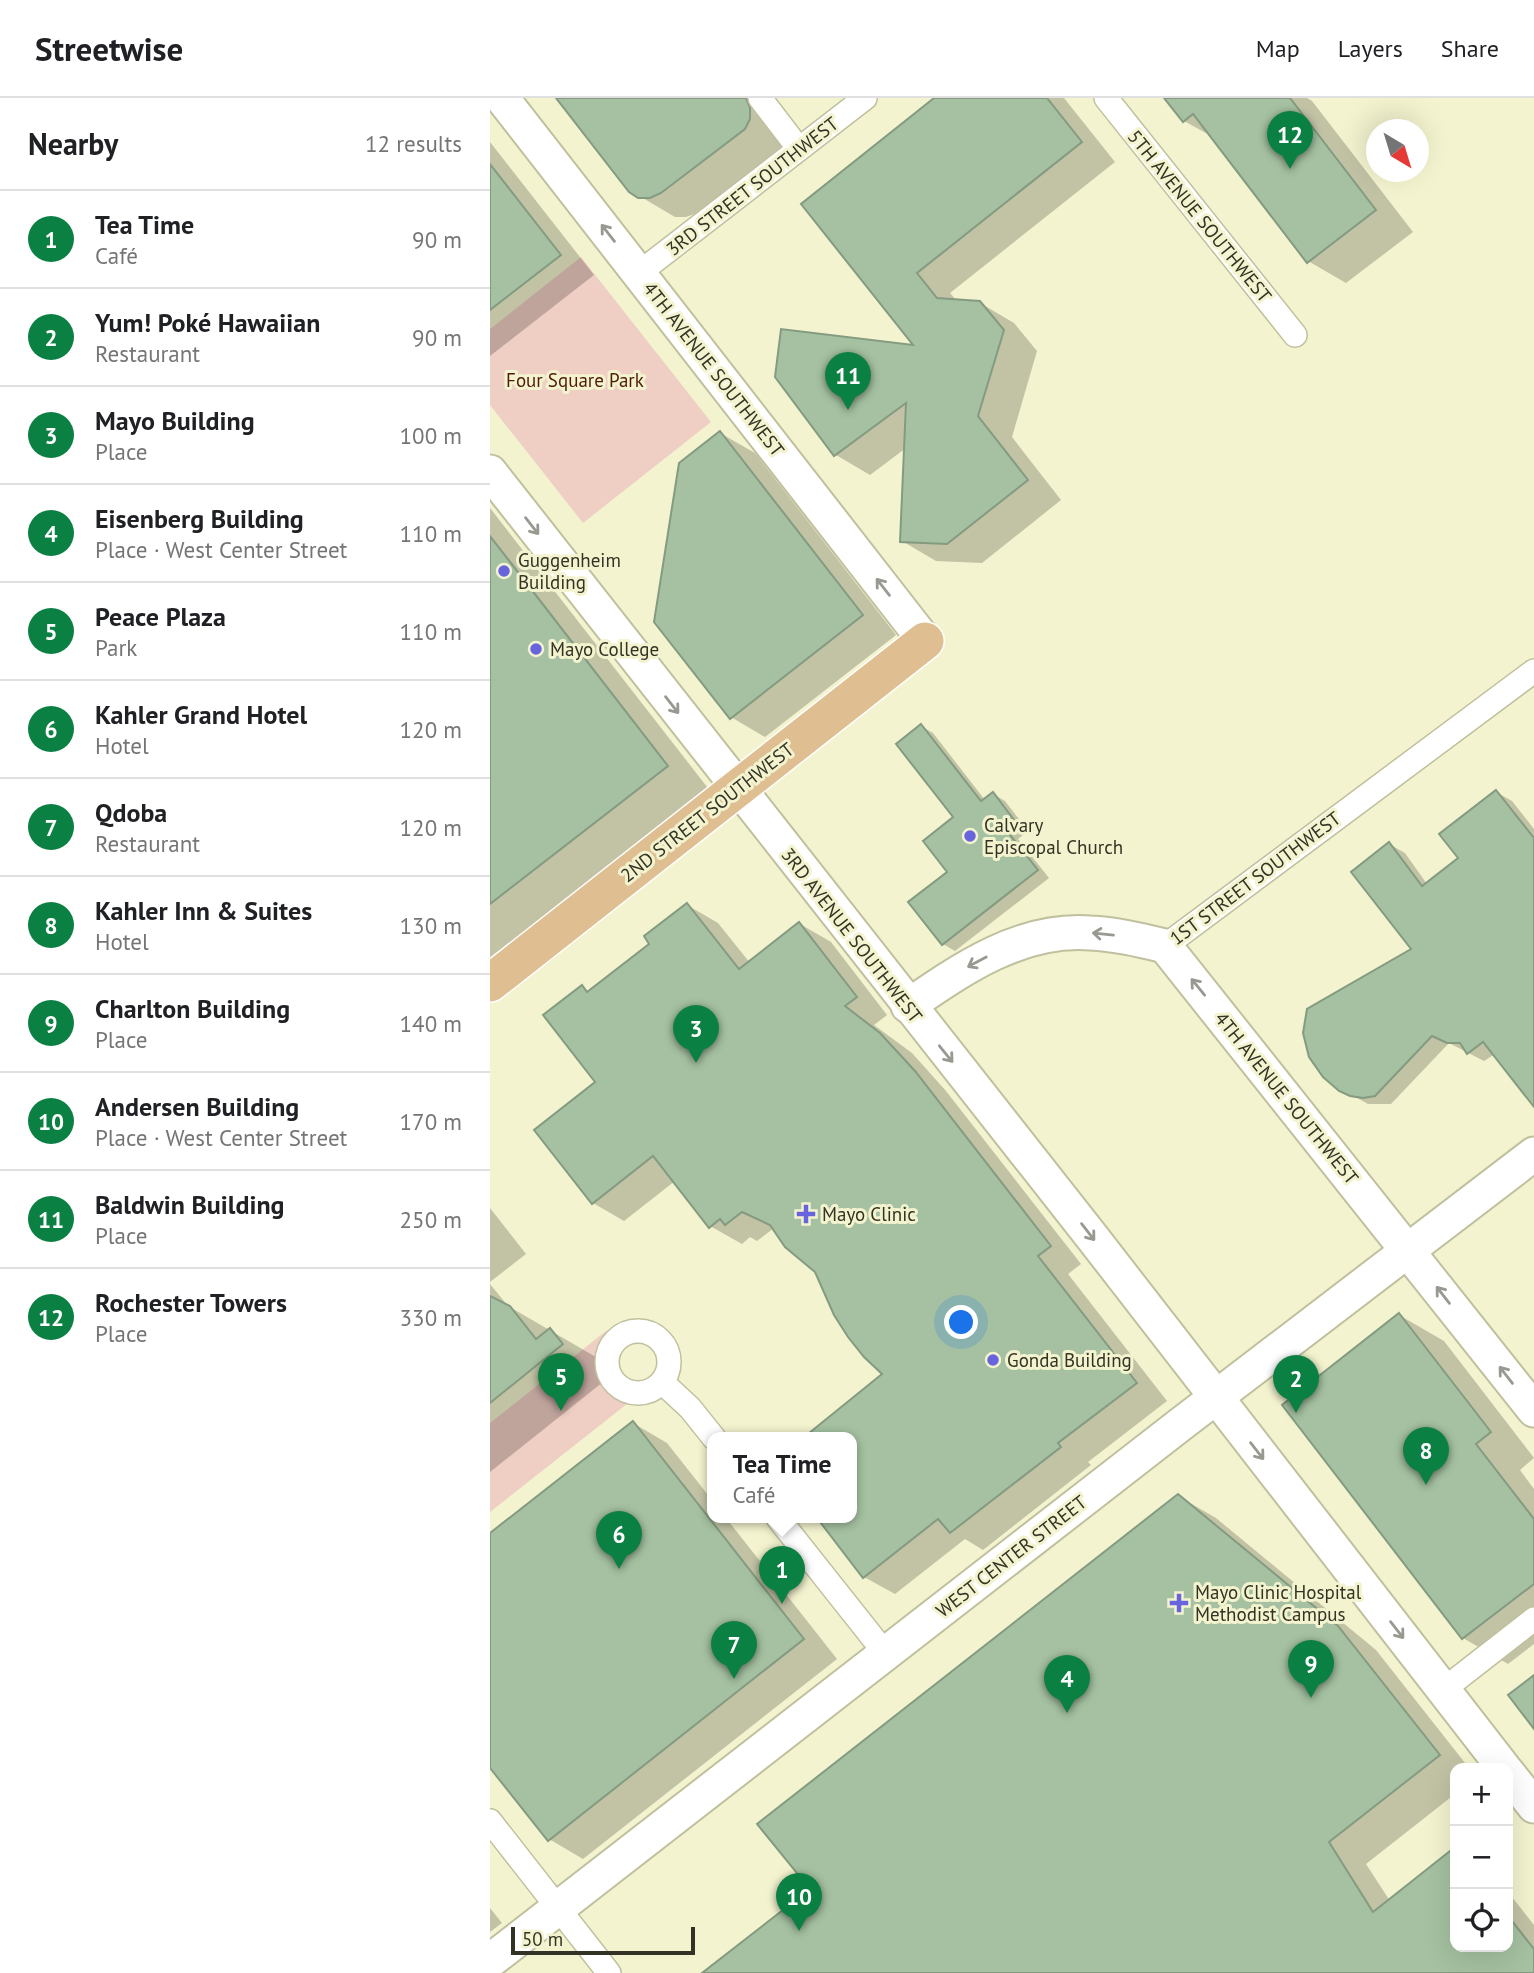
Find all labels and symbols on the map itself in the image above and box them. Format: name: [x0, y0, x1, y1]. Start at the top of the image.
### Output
street label: 3RD STREET SOUTHWEST: [661, 111, 843, 261]
pin: 12: [1267, 111, 1313, 169]
north arrow: [1366, 119, 1429, 182]
street label: 5TH AVENUE SOUTHWEST: [1123, 125, 1277, 308]
one-way arrow: [600, 225, 615, 243]
street label: 4TH AVENUE SOUTHWEST: [638, 277, 790, 462]
pin: 11: [825, 352, 871, 410]
park label: Four Square Park: [506, 368, 644, 392]
one-way arrow: [525, 516, 540, 535]
place label: Guggenheim Building: [518, 548, 621, 594]
marker: Guggenheim Building: [496, 563, 512, 579]
one-way arrow: [876, 578, 891, 596]
place label: Mayo College: [550, 637, 659, 661]
marker: Mayo College: [528, 641, 544, 657]
one-way arrow: [665, 696, 680, 714]
street label: 2ND STREET SOUTHWEST: [616, 737, 799, 887]
street label: 1ST STREET SOUTHWEST: [1165, 806, 1346, 950]
place label: Calvary Episcopal Church: [984, 813, 1123, 859]
marker: Calvary Episcopal Church: [962, 828, 978, 844]
street label: 3RD AVENUE SOUTHWEST: [776, 843, 928, 1028]
one-way arrow: [1092, 927, 1115, 940]
one-way arrow: [967, 955, 987, 969]
one-way arrow: [1190, 979, 1205, 997]
pin: 3: [673, 1005, 719, 1063]
street label: 4TH AVENUE SOUTHWEST: [1210, 1007, 1364, 1190]
one-way arrow: [938, 1044, 954, 1062]
place label: Mayo Clinic: [822, 1202, 916, 1226]
marker: Mayo Clinic: [796, 1204, 816, 1224]
one-way arrow: [1080, 1222, 1095, 1240]
one-way arrow: [1435, 1286, 1451, 1304]
your location: [944, 1305, 978, 1339]
place label: Gonda Building: [1007, 1348, 1132, 1372]
marker: Gonda Building: [985, 1352, 1001, 1368]
pin: 5: [538, 1353, 584, 1411]
pin: 2: [1273, 1355, 1319, 1413]
one-way arrow: [1498, 1366, 1513, 1384]
pin: 8: [1403, 1427, 1449, 1485]
one-way arrow: [1249, 1442, 1264, 1460]
street label: WEST CENTER STREET: [931, 1489, 1091, 1622]
pin: 6: [596, 1511, 642, 1569]
pin: 1: [759, 1546, 805, 1604]
place label: Mayo Clinic Hospital Methodist Campus: [1195, 1580, 1362, 1626]
marker: Mayo Clinic Hospital Methodist Campus: [1169, 1593, 1189, 1613]
pin: 7: [711, 1621, 757, 1679]
one-way arrow: [1390, 1621, 1405, 1639]
pin: 9: [1288, 1640, 1334, 1698]
pin: 4: [1044, 1655, 1090, 1713]
pin: 10: [776, 1873, 822, 1931]
scale bar: [511, 1924, 695, 1956]

